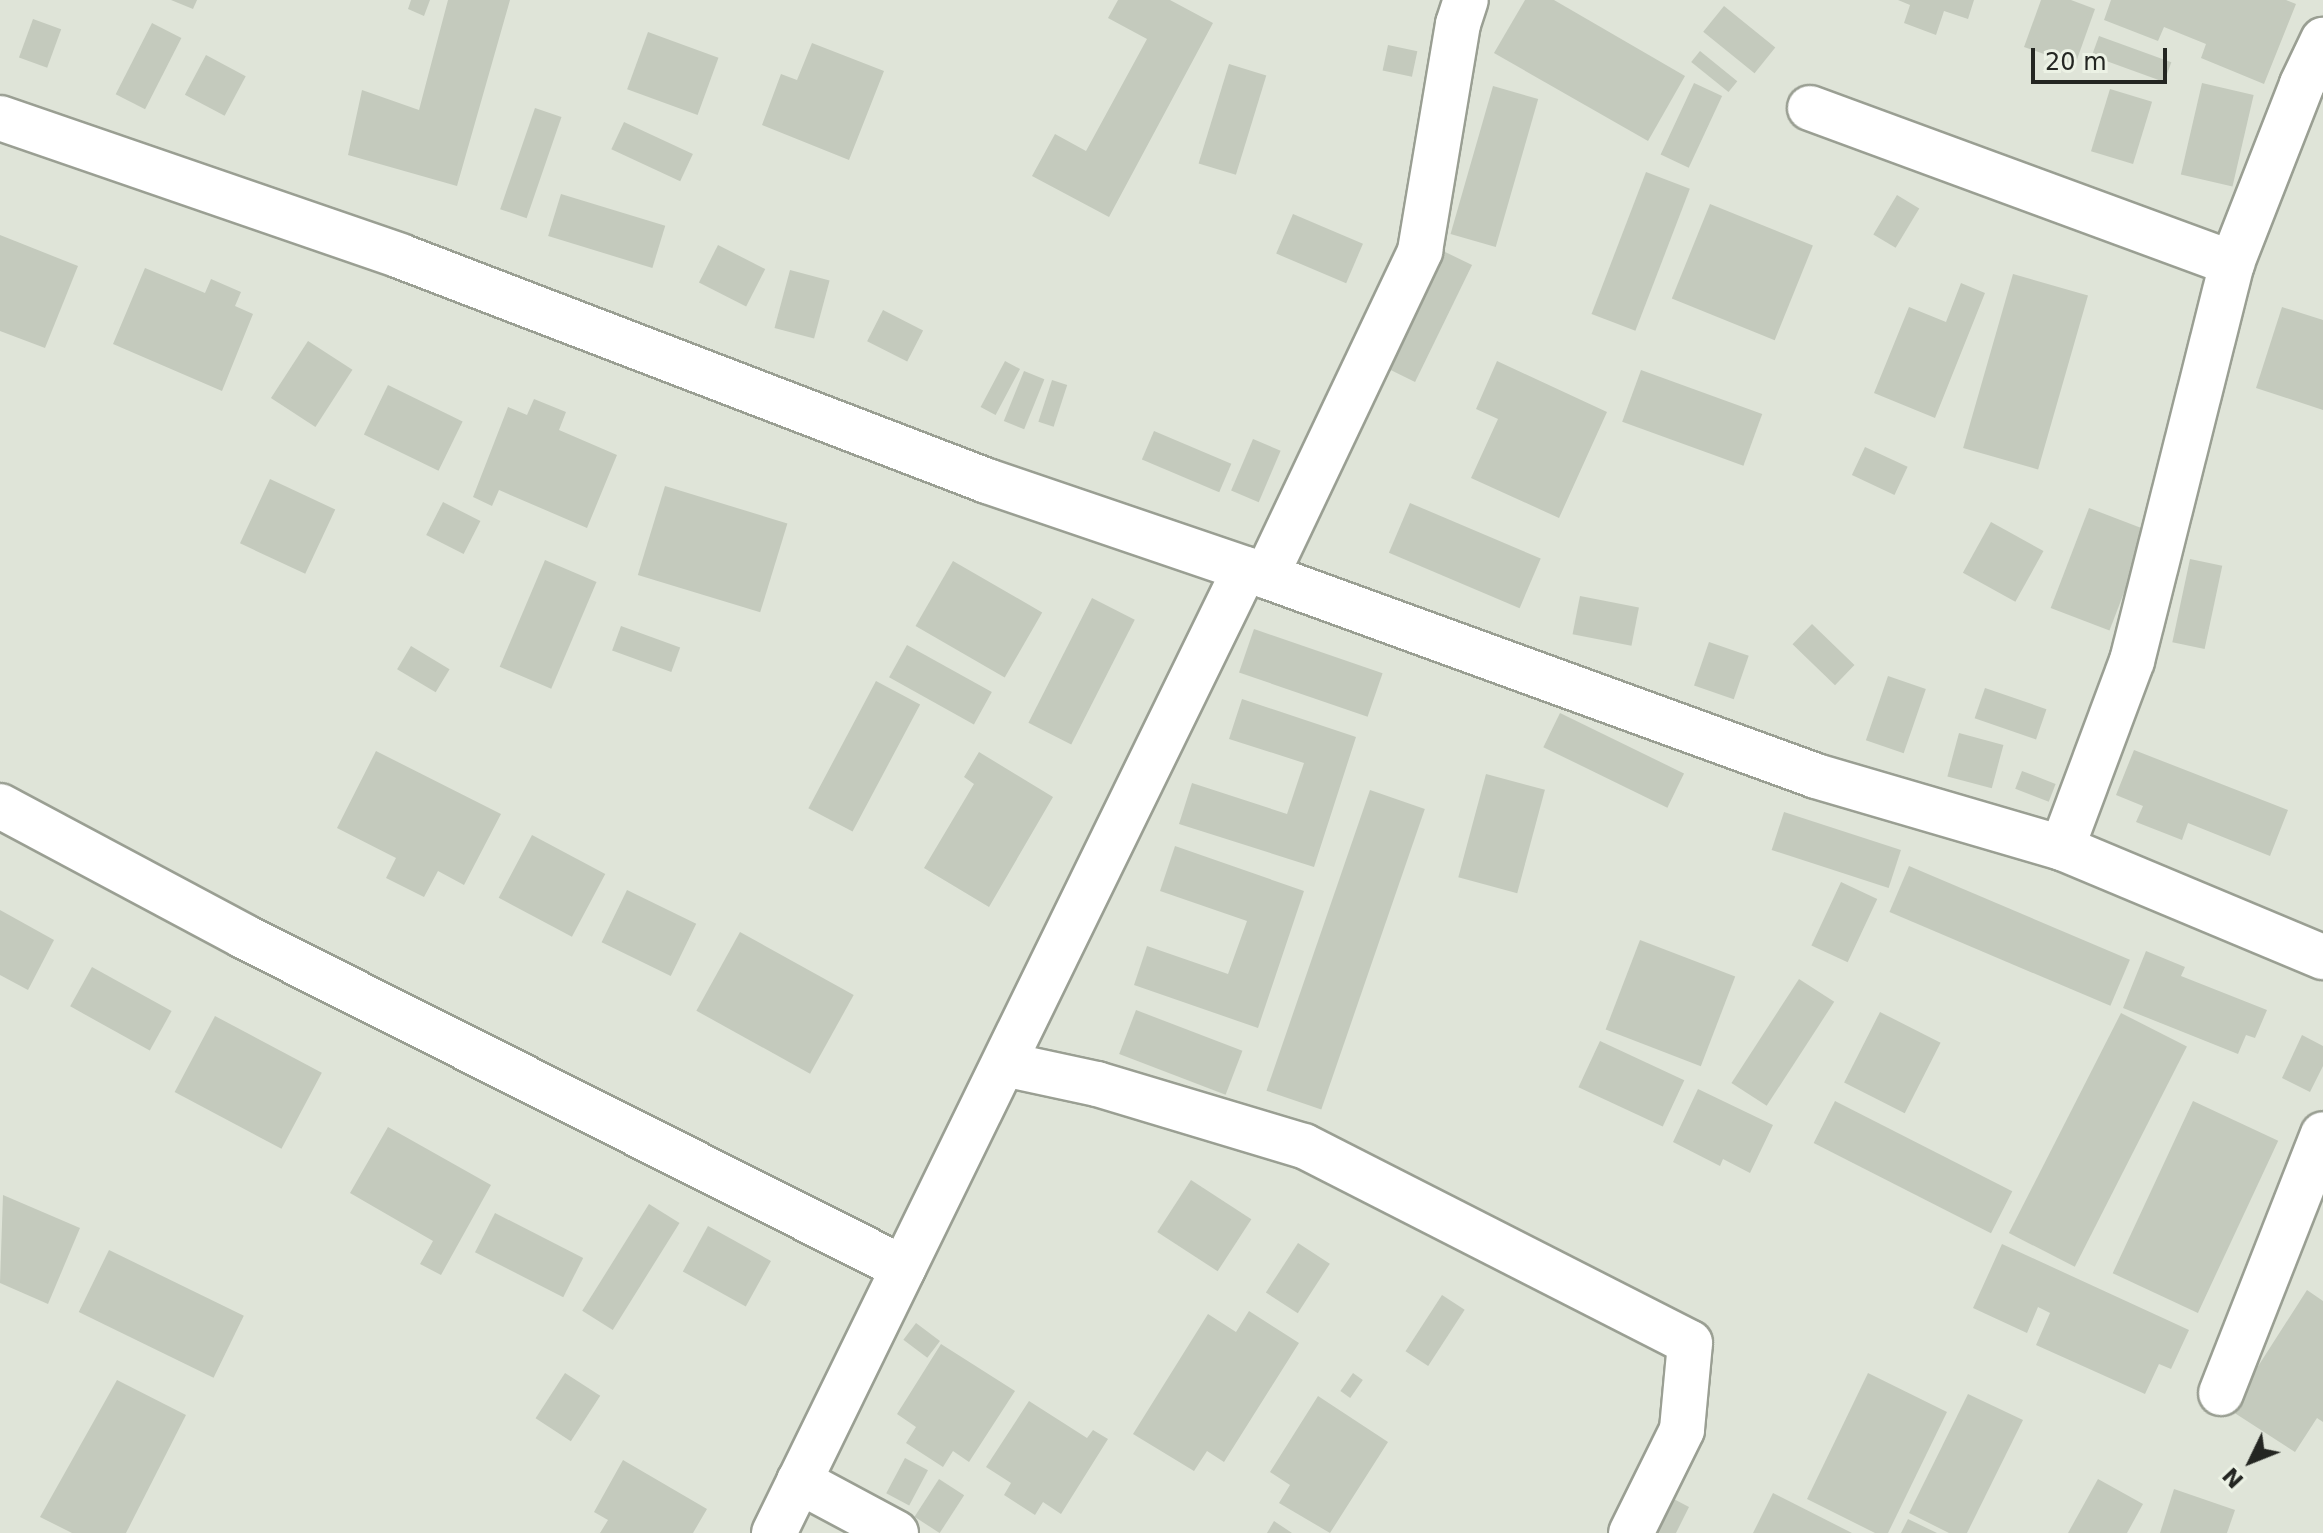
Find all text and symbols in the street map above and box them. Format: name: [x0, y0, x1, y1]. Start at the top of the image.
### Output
scale bar: [2035, 32, 2171, 82]
text: 20 m: [2045, 48, 2107, 76]
north arrow: [2211, 1421, 2291, 1501]
text: N: [2218, 1462, 2249, 1493]

